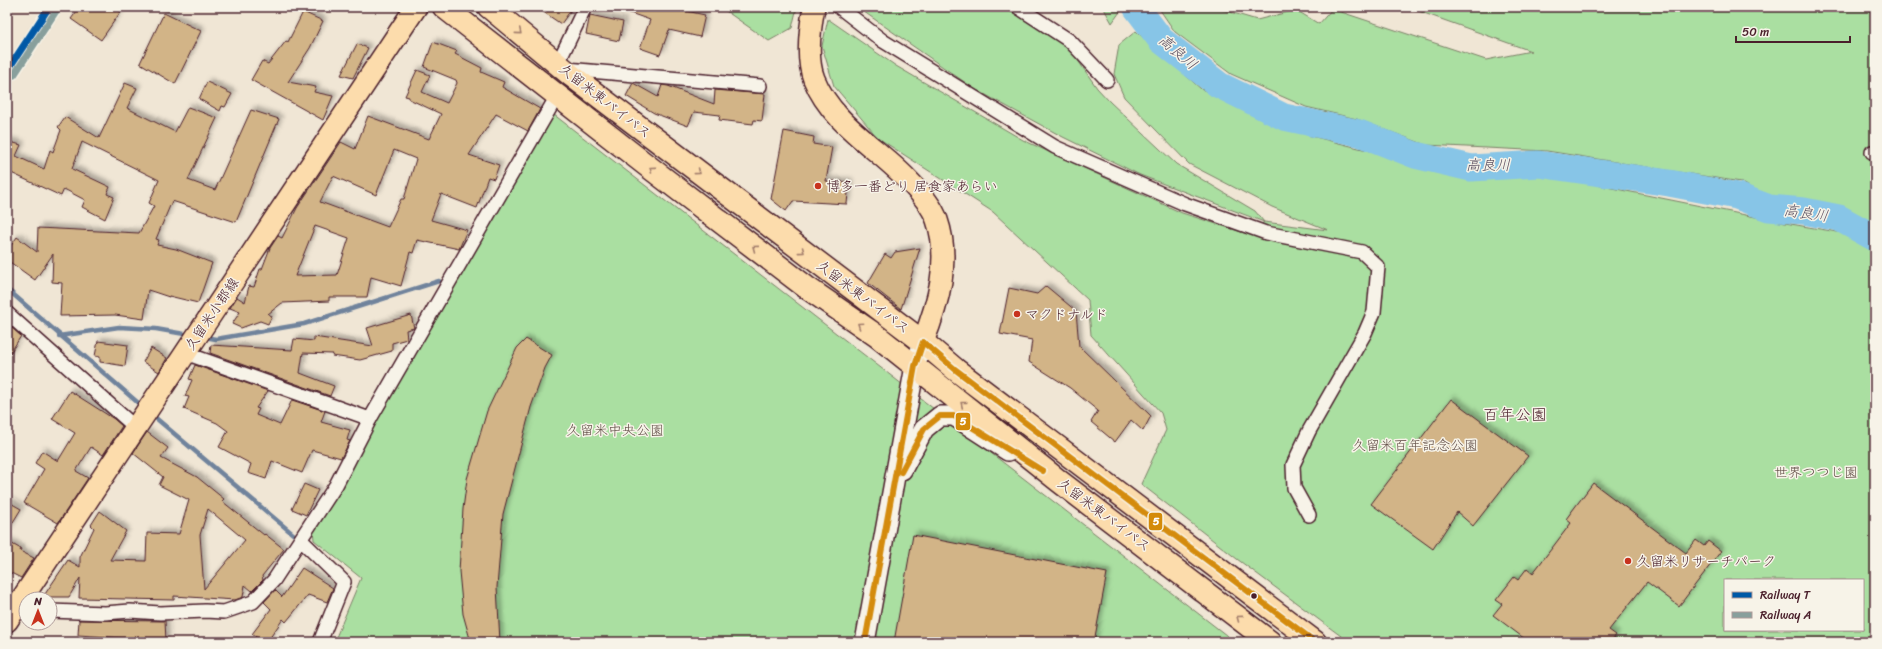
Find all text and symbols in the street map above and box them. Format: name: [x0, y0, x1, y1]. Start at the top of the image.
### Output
scale bar: [1736, 18, 1850, 44]
text: 50 m: [1742, 21, 1769, 43]
one-way arrow: [514, 28, 521, 35]
water label: 高良川: [1152, 28, 1204, 76]
street label: 久留米東バイパス: [553, 57, 657, 145]
water label: 高良川: [1465, 152, 1511, 178]
one-way arrow: [649, 167, 656, 174]
one-way arrow: [694, 167, 701, 174]
place label: 博多一番どり 居食家あらい: [826, 174, 998, 199]
marker: 博多一番どり 居食家あらい: [813, 181, 823, 191]
water label: 高良川: [1782, 197, 1830, 229]
one-way arrow: [753, 246, 760, 253]
one-way arrow: [797, 246, 804, 253]
street label: 久留米東バイパス: [811, 253, 915, 341]
street label: 久留米小郡線: [178, 272, 246, 356]
place label: マクドナルド: [1025, 302, 1108, 327]
marker: マクドナルド: [1012, 309, 1022, 319]
one-way arrow: [858, 323, 865, 330]
district label: 百年公園: [1483, 400, 1547, 429]
one-way arrow: [961, 402, 968, 409]
line badge: 5: [955, 412, 971, 431]
text: 5: [960, 412, 967, 431]
park label: 久留米中央公園: [566, 418, 664, 443]
park label: 久留米百年記念公園: [1352, 433, 1478, 458]
park label: 世界つつじ園: [1774, 460, 1858, 485]
street label: 久留米東バイパス: [1052, 471, 1156, 559]
line badge: 5: [1148, 512, 1163, 531]
text: 5: [1153, 512, 1160, 531]
place label: 久留米リサーチパーク: [1636, 549, 1776, 574]
marker: 久留米リサーチパーク: [1623, 556, 1633, 566]
legend: [1724, 579, 1864, 631]
text: Railway T: [1760, 584, 1812, 606]
north arrow: [18, 591, 58, 631]
unlabelled marker: [1249, 591, 1259, 601]
text: N: [33, 592, 42, 611]
text: Railway A: [1760, 604, 1812, 626]
one-way arrow: [1236, 616, 1243, 623]

